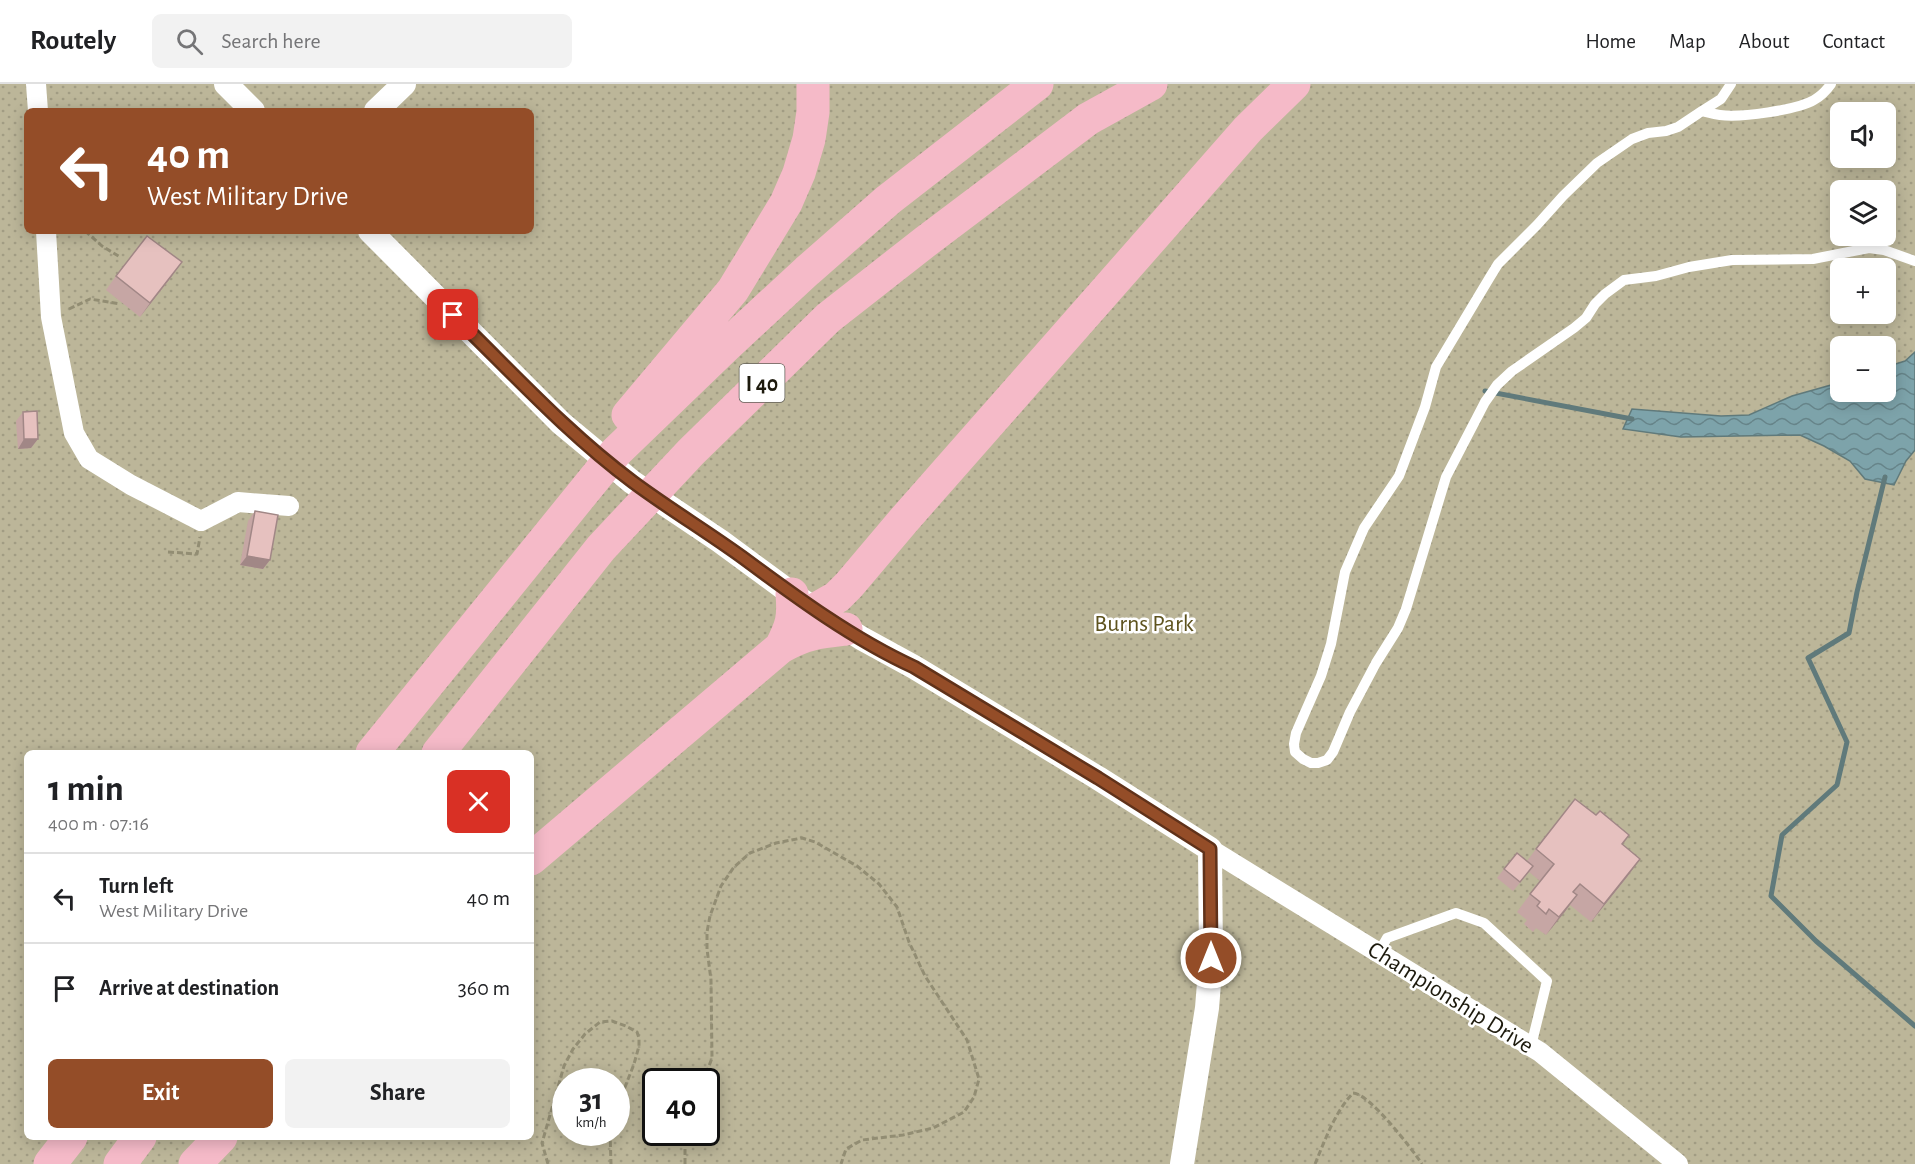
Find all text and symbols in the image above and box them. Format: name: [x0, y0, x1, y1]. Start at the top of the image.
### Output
search box: [152, 14, 572, 68]
icon: search: [173, 25, 206, 58]
text: Routely: [30, 27, 116, 55]
text: Search here: [221, 30, 321, 52]
text: Home: [1585, 31, 1636, 52]
text: Map: [1669, 31, 1706, 52]
text: About: [1739, 31, 1789, 52]
text: Contact: [1822, 31, 1885, 52]
map controls: [1830, 102, 1896, 402]
button: sound: [1830, 102, 1896, 168]
icon: left: [48, 132, 126, 210]
text: 40 m: [147, 134, 230, 176]
button: layers: [1830, 180, 1896, 246]
text: West Military Drive: [147, 183, 348, 210]
button: +: [1830, 258, 1896, 324]
pin: [427, 289, 478, 340]
icon: arrive: [436, 298, 469, 331]
button: −: [1830, 336, 1896, 402]
road number: I 40: [740, 364, 784, 402]
park label: Burns Park: [1094, 612, 1194, 636]
button: close: [447, 770, 510, 833]
text: 1 min: [48, 771, 124, 807]
text: 400 m · 07:16: [48, 814, 149, 834]
text: Turn left: [99, 875, 173, 897]
icon: left: [48, 882, 81, 915]
text: 40 m: [467, 887, 510, 909]
text: West Military Drive: [99, 901, 248, 921]
position arrow: [1179, 926, 1243, 990]
street label: Championship Drive: [1363, 937, 1537, 1058]
icon: arrive: [48, 972, 81, 1005]
text: Arrive at destination: [99, 977, 279, 999]
text: 360 m: [458, 977, 510, 999]
button: Exit: [48, 1059, 273, 1128]
button: Share: [285, 1059, 510, 1128]
speed limit sign: 40: [642, 1068, 720, 1146]
text: 31: [579, 1085, 603, 1115]
text: km/h: [576, 1115, 606, 1130]

